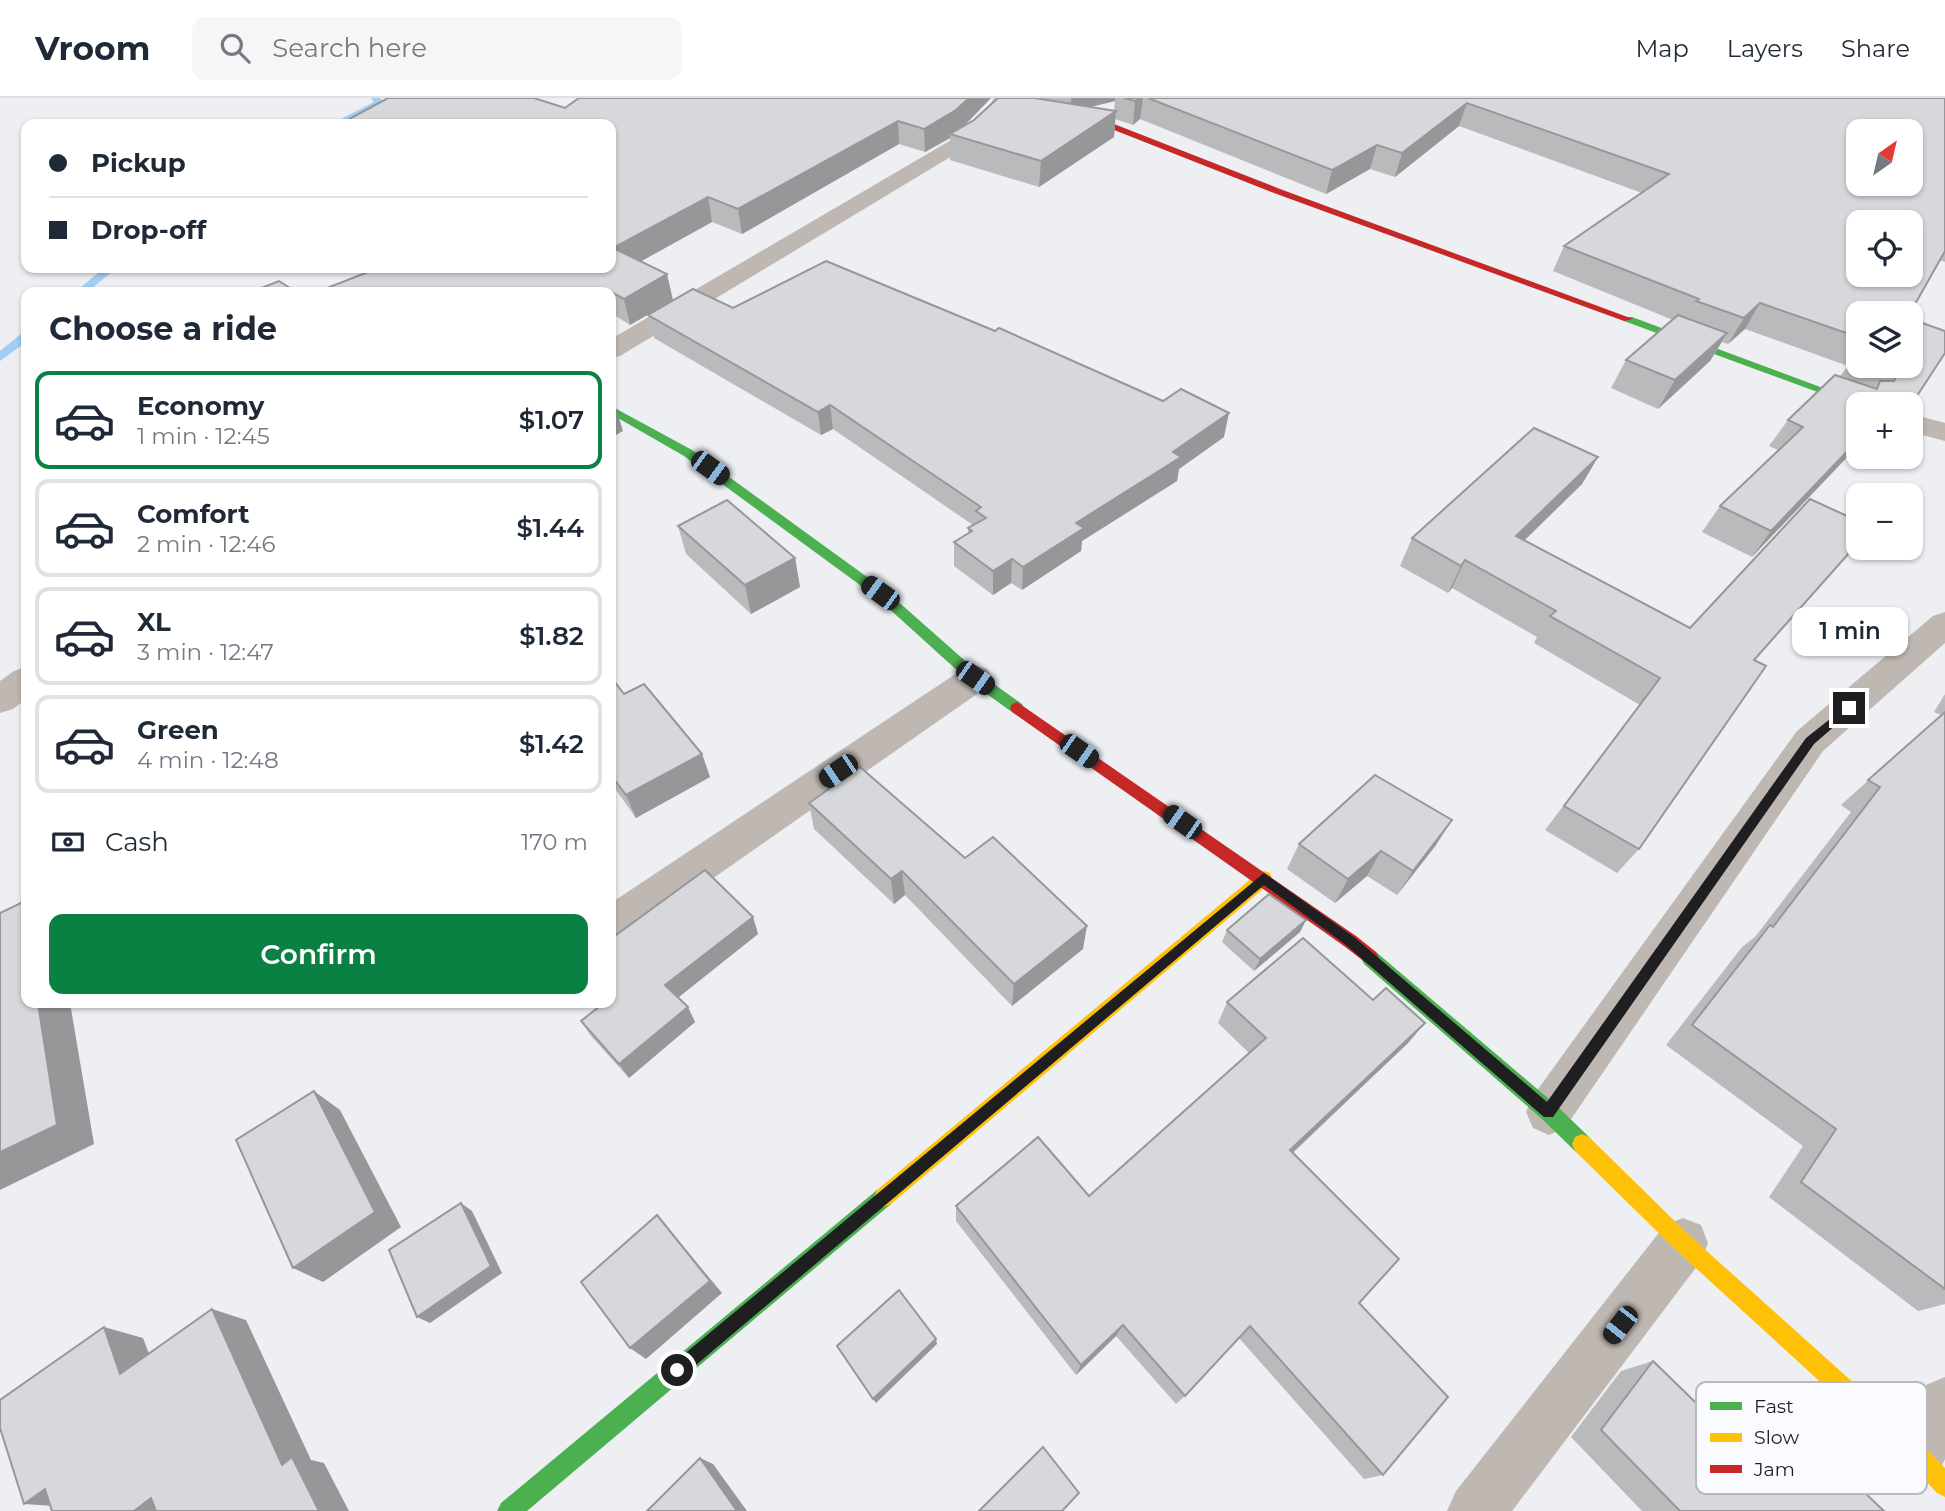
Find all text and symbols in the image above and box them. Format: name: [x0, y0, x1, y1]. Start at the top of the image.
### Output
search box: [192, 17, 682, 80]
text: Vroom: [35, 28, 150, 68]
icon: search: [216, 29, 254, 67]
text: Search here: [272, 32, 427, 64]
text: Map: [1635, 34, 1689, 63]
text: Layers: [1727, 34, 1803, 63]
text: Share: [1841, 34, 1910, 63]
north arrow: [1846, 119, 1923, 196]
map controls: [1846, 119, 1923, 560]
text: Pickup: [91, 147, 186, 179]
button: locate: [1846, 210, 1923, 287]
text: Drop-off: [91, 214, 206, 246]
button: layers: [1846, 301, 1923, 378]
text: Choose a ride: [49, 309, 277, 348]
icon: car: [53, 389, 116, 452]
text: Economy: [137, 390, 264, 422]
button: +: [1846, 392, 1923, 469]
text: $1.07: [519, 404, 584, 436]
text: 1 min · 12:45: [137, 422, 270, 450]
car: [687, 447, 734, 489]
button: −: [1846, 483, 1923, 560]
icon: car: [53, 497, 116, 560]
text: Comfort: [137, 498, 249, 530]
text: $1.44: [516, 512, 584, 544]
text: 2 min · 12:46: [137, 530, 276, 558]
car: [857, 572, 904, 614]
icon: car: [53, 605, 116, 668]
text: XL: [137, 606, 171, 638]
callout: 1 min: [1791, 606, 1907, 656]
text: 1 min: [1819, 617, 1881, 645]
text: $1.82: [519, 620, 584, 652]
text: 3 min · 12:47: [137, 638, 274, 666]
car: [952, 657, 999, 699]
route end: [1833, 692, 1865, 724]
icon: car: [53, 713, 116, 776]
text: Green: [137, 714, 219, 746]
text: $1.42: [519, 728, 584, 760]
car: [1056, 730, 1103, 772]
text: 4 min · 12:48: [137, 746, 279, 774]
car: [815, 751, 862, 791]
car: [1159, 801, 1206, 843]
icon: cash: [49, 823, 87, 861]
text: Cash: [105, 826, 169, 858]
text: 170 m: [521, 828, 588, 856]
button: Confirm: [49, 914, 588, 994]
car: [1599, 1302, 1642, 1348]
route start: [661, 1354, 693, 1386]
legend: [1696, 1382, 1927, 1494]
text: Fast: [1754, 1395, 1794, 1418]
text: Slow: [1754, 1426, 1799, 1449]
text: Jam: [1753, 1458, 1795, 1481]

